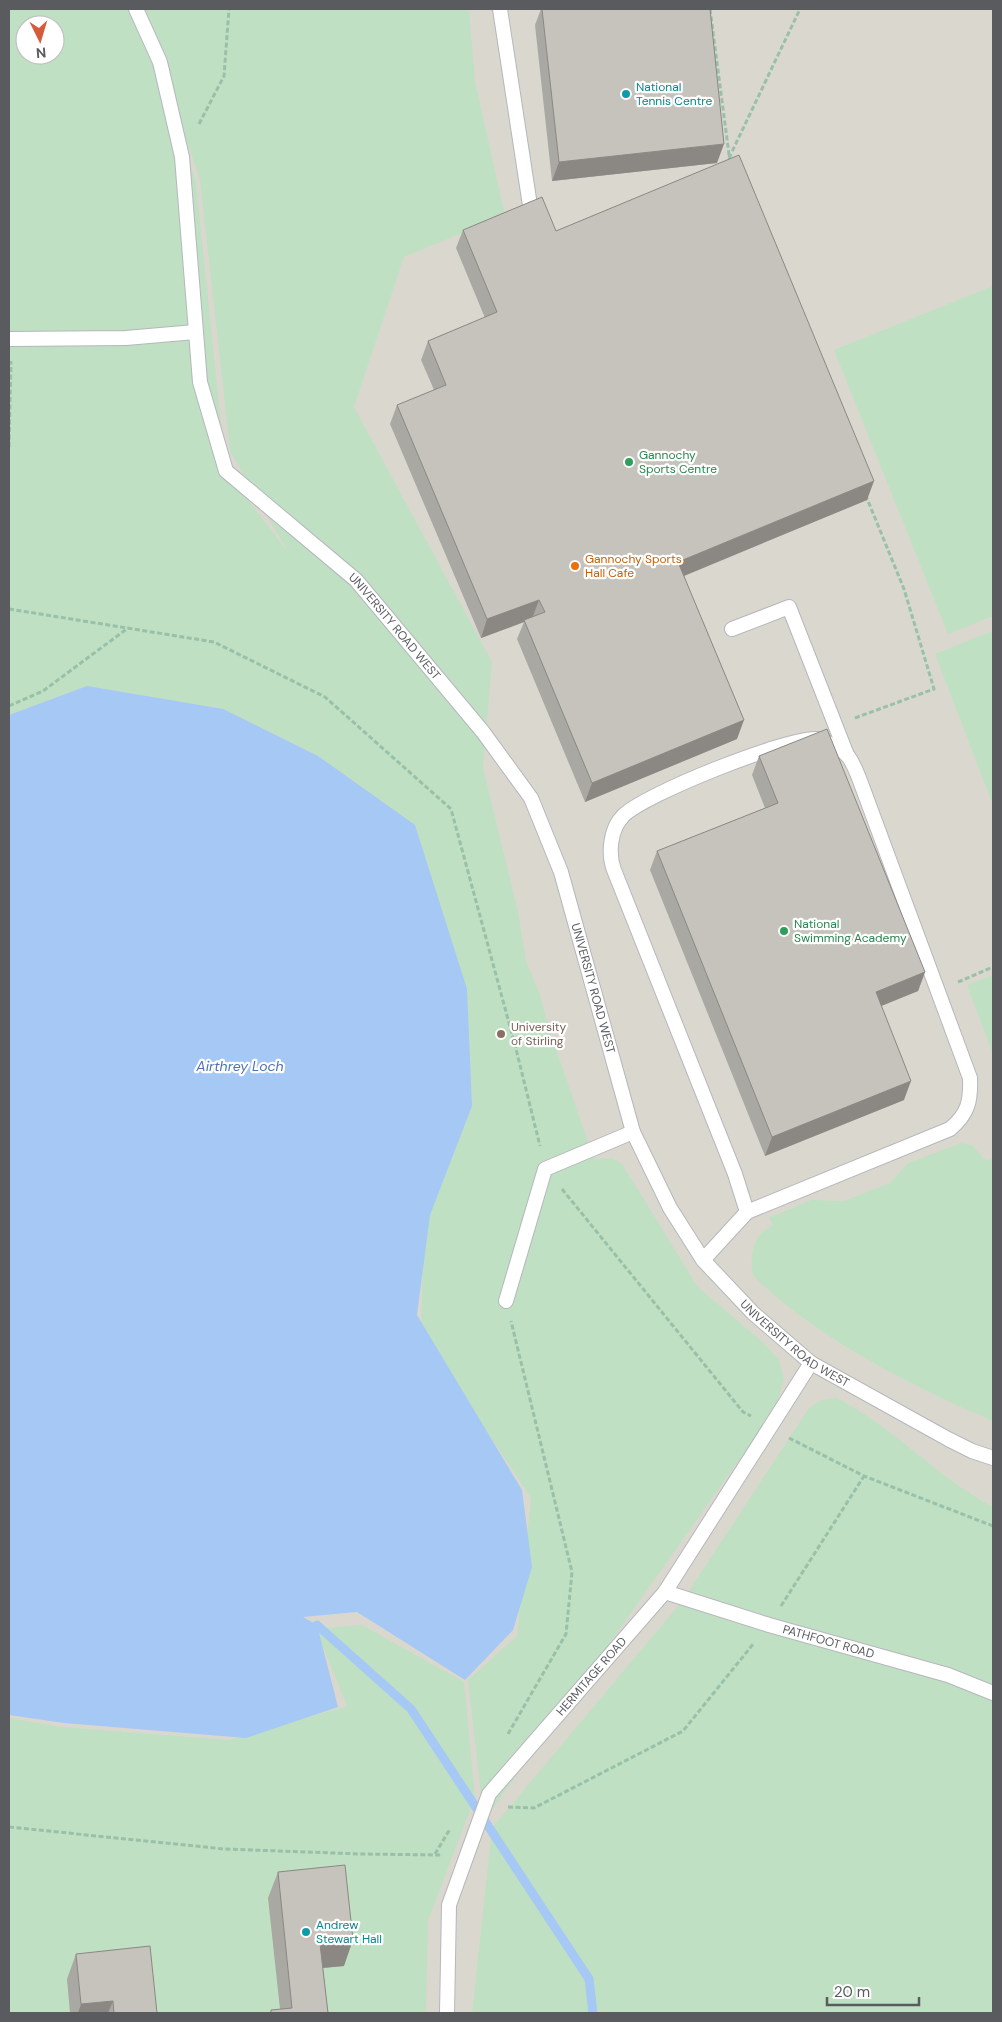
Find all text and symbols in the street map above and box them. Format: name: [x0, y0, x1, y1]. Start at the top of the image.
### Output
north arrow: [15, 15, 65, 65]
text: N: [35, 44, 47, 62]
place label: National Tennis Centre: [636, 79, 713, 109]
marker: National Tennis Centre: [620, 88, 632, 100]
place label: Gannochy Sports Centre: [639, 447, 717, 477]
marker: Gannochy Sports Centre: [623, 456, 635, 468]
place label: Gannochy Sports Hall Cafe: [585, 551, 682, 581]
marker: Gannochy Sports Hall Cafe: [569, 560, 581, 572]
street label: UNIVERSITY ROAD WEST: [345, 569, 444, 683]
place label: National Swimming Academy: [794, 916, 907, 946]
street label: UNIVERSITY ROAD WEST: [568, 921, 619, 1056]
marker: National Swimming Academy: [778, 925, 790, 937]
place label: University of Stirling: [511, 1019, 567, 1049]
marker: University of Stirling: [495, 1028, 507, 1040]
water label: Airthrey Loch: [195, 1057, 284, 1075]
street label: UNIVERSITY ROAD WEST: [737, 1296, 852, 1391]
street label: PATHFOOT ROAD: [781, 1621, 876, 1662]
street label: HERMITAGE ROAD: [553, 1634, 630, 1719]
place label: Andrew Stewart Hall: [316, 1917, 382, 1947]
marker: Andrew Stewart Hall: [300, 1926, 312, 1938]
scale bar: [827, 1974, 920, 2006]
text: 20 m: [834, 1982, 870, 2002]

